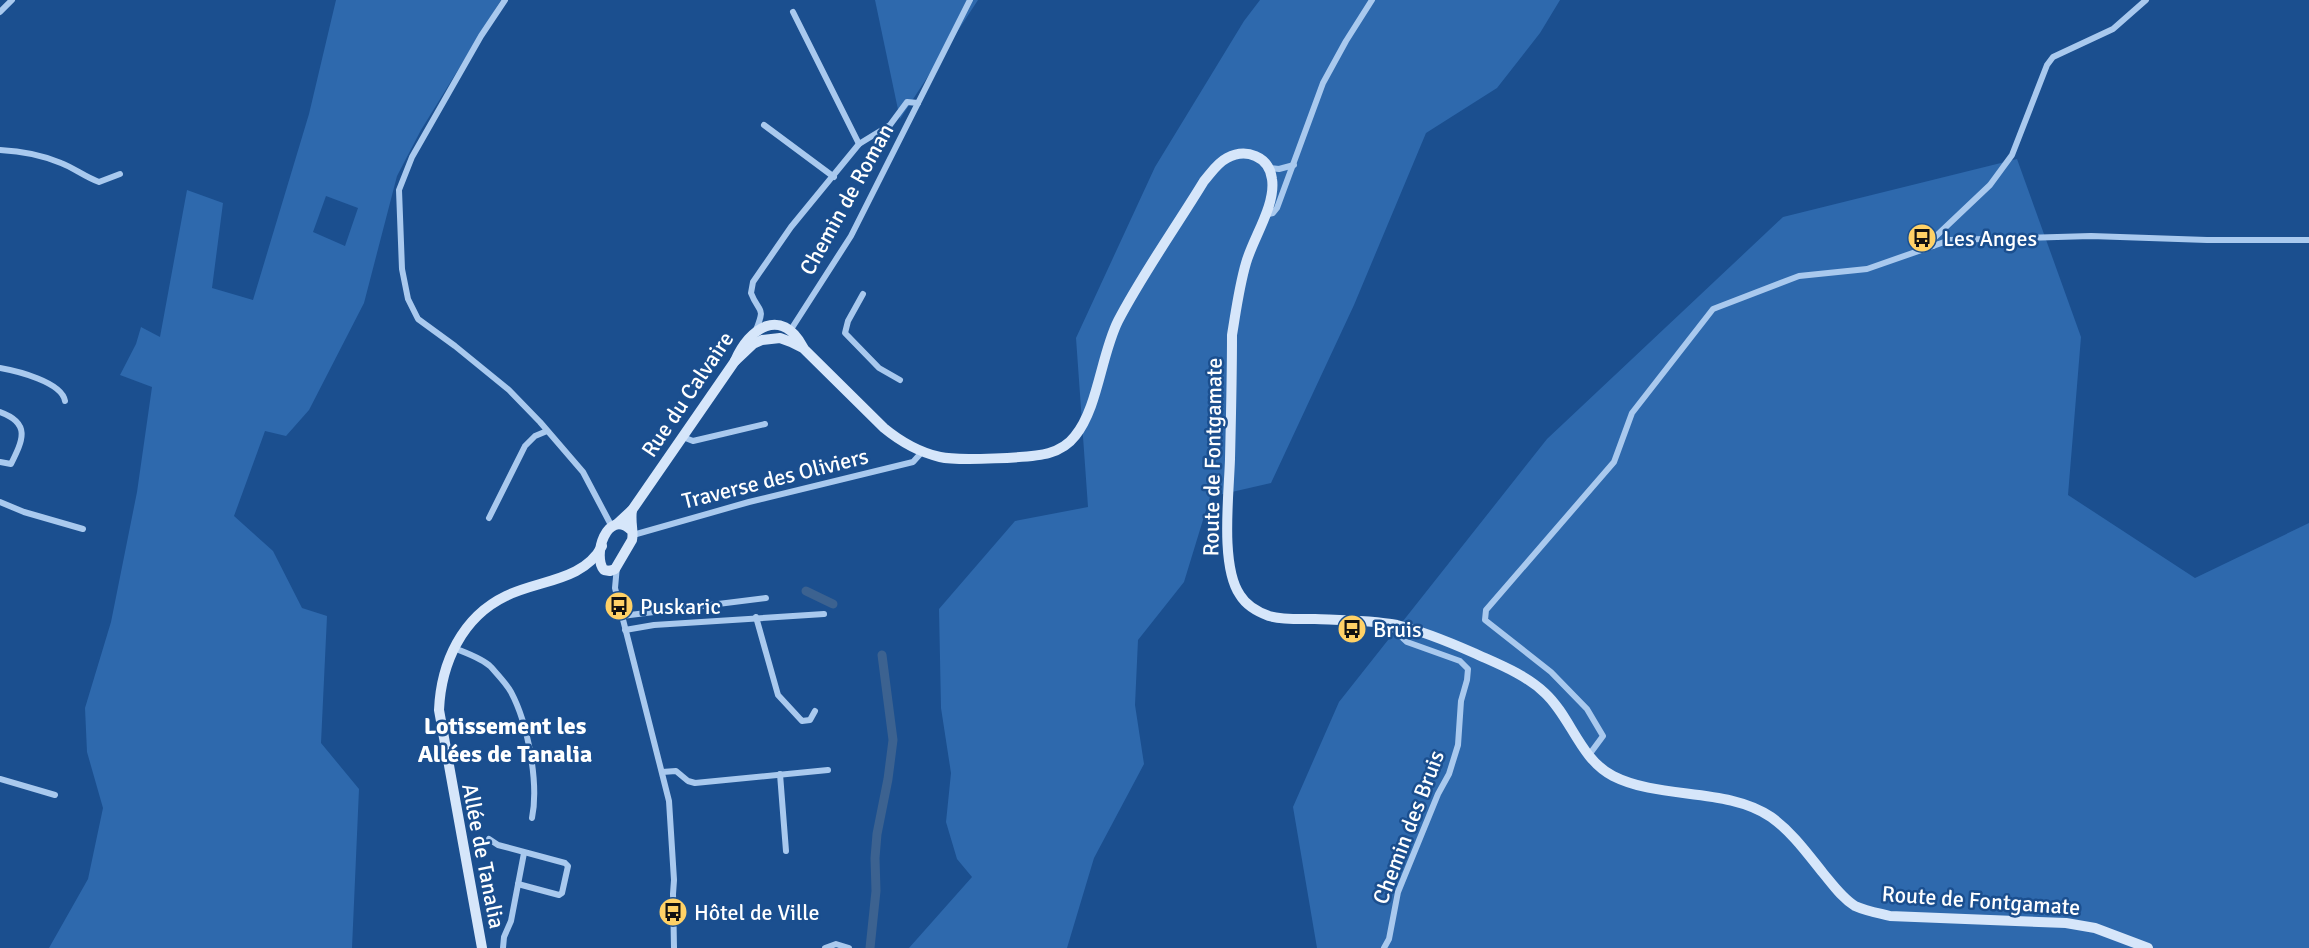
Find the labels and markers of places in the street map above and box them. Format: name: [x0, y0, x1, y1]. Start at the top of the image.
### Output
bus stop icon: Les Anges: [1906, 222, 1938, 254]
place label: Les Anges: [1943, 225, 2037, 252]
bus stop icon: Puskaric: [603, 590, 635, 622]
place label: Puskaric: [640, 593, 721, 620]
bus stop icon: Bruis: [1336, 613, 1368, 645]
place label: Bruis: [1373, 616, 1422, 643]
bus stop icon: Hôtel de Ville: [657, 896, 689, 928]
place label: Hôtel de Ville: [694, 899, 819, 926]

